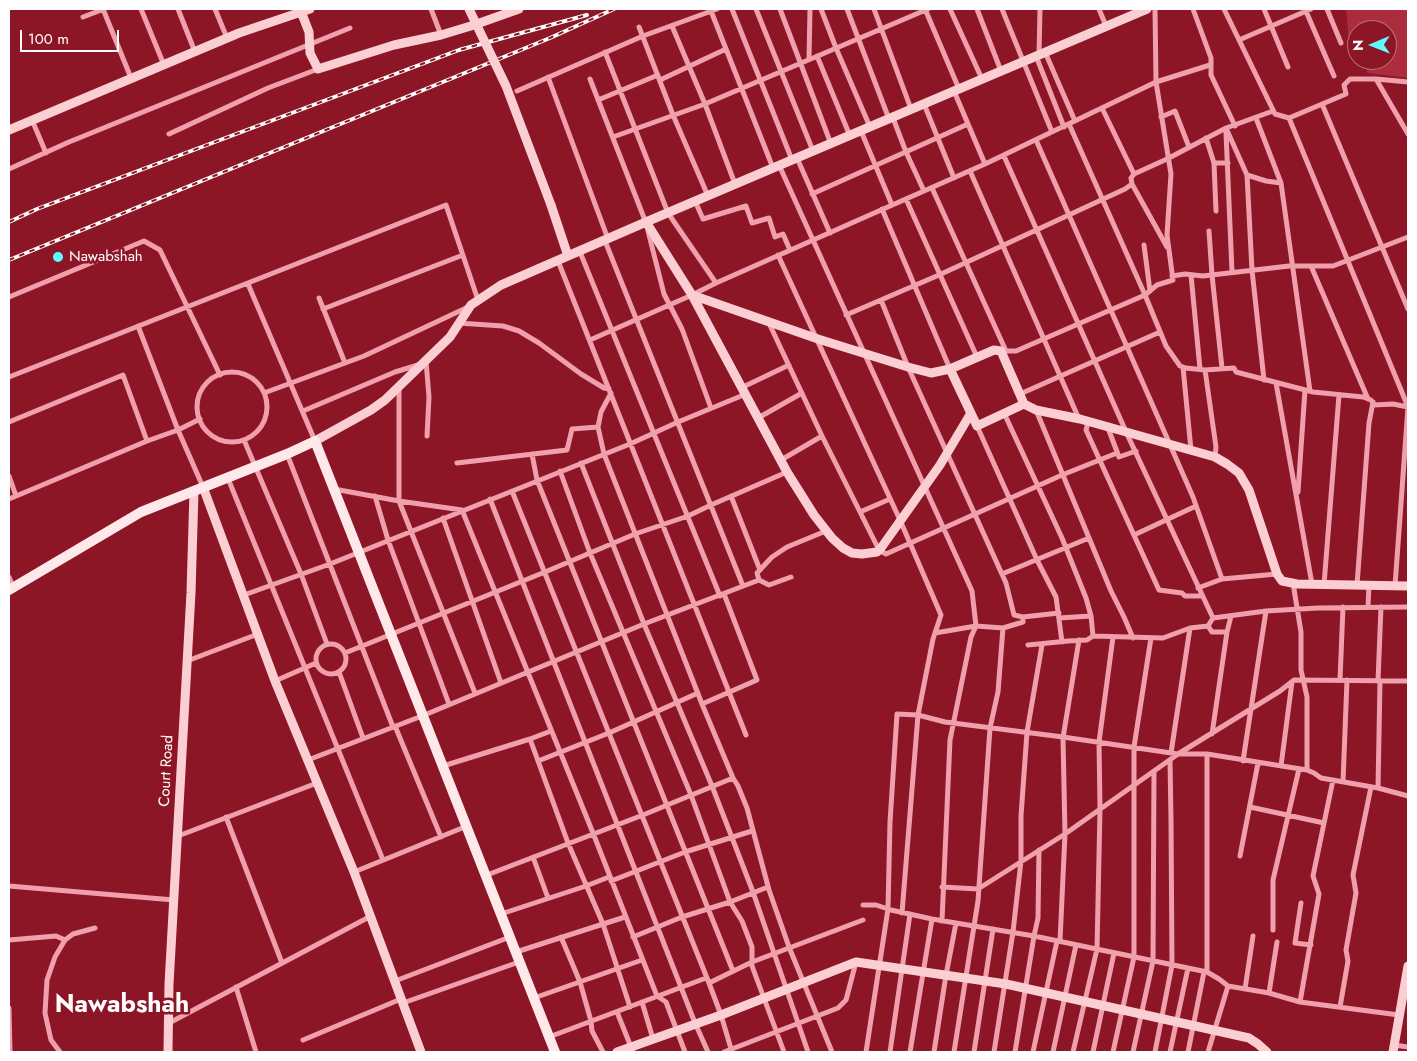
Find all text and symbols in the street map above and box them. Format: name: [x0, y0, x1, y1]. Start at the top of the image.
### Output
scale bar: [22, 20, 121, 52]
north arrow: [1347, 20, 1397, 70]
text: 100 m: [28, 28, 69, 50]
text: N: [1348, 40, 1368, 51]
place label: Nawabshah: [69, 248, 143, 266]
marker: Nawabshah: [51, 250, 65, 264]
street label: Court Road: [156, 735, 178, 807]
district label: Nawabshah: [55, 991, 189, 1021]

